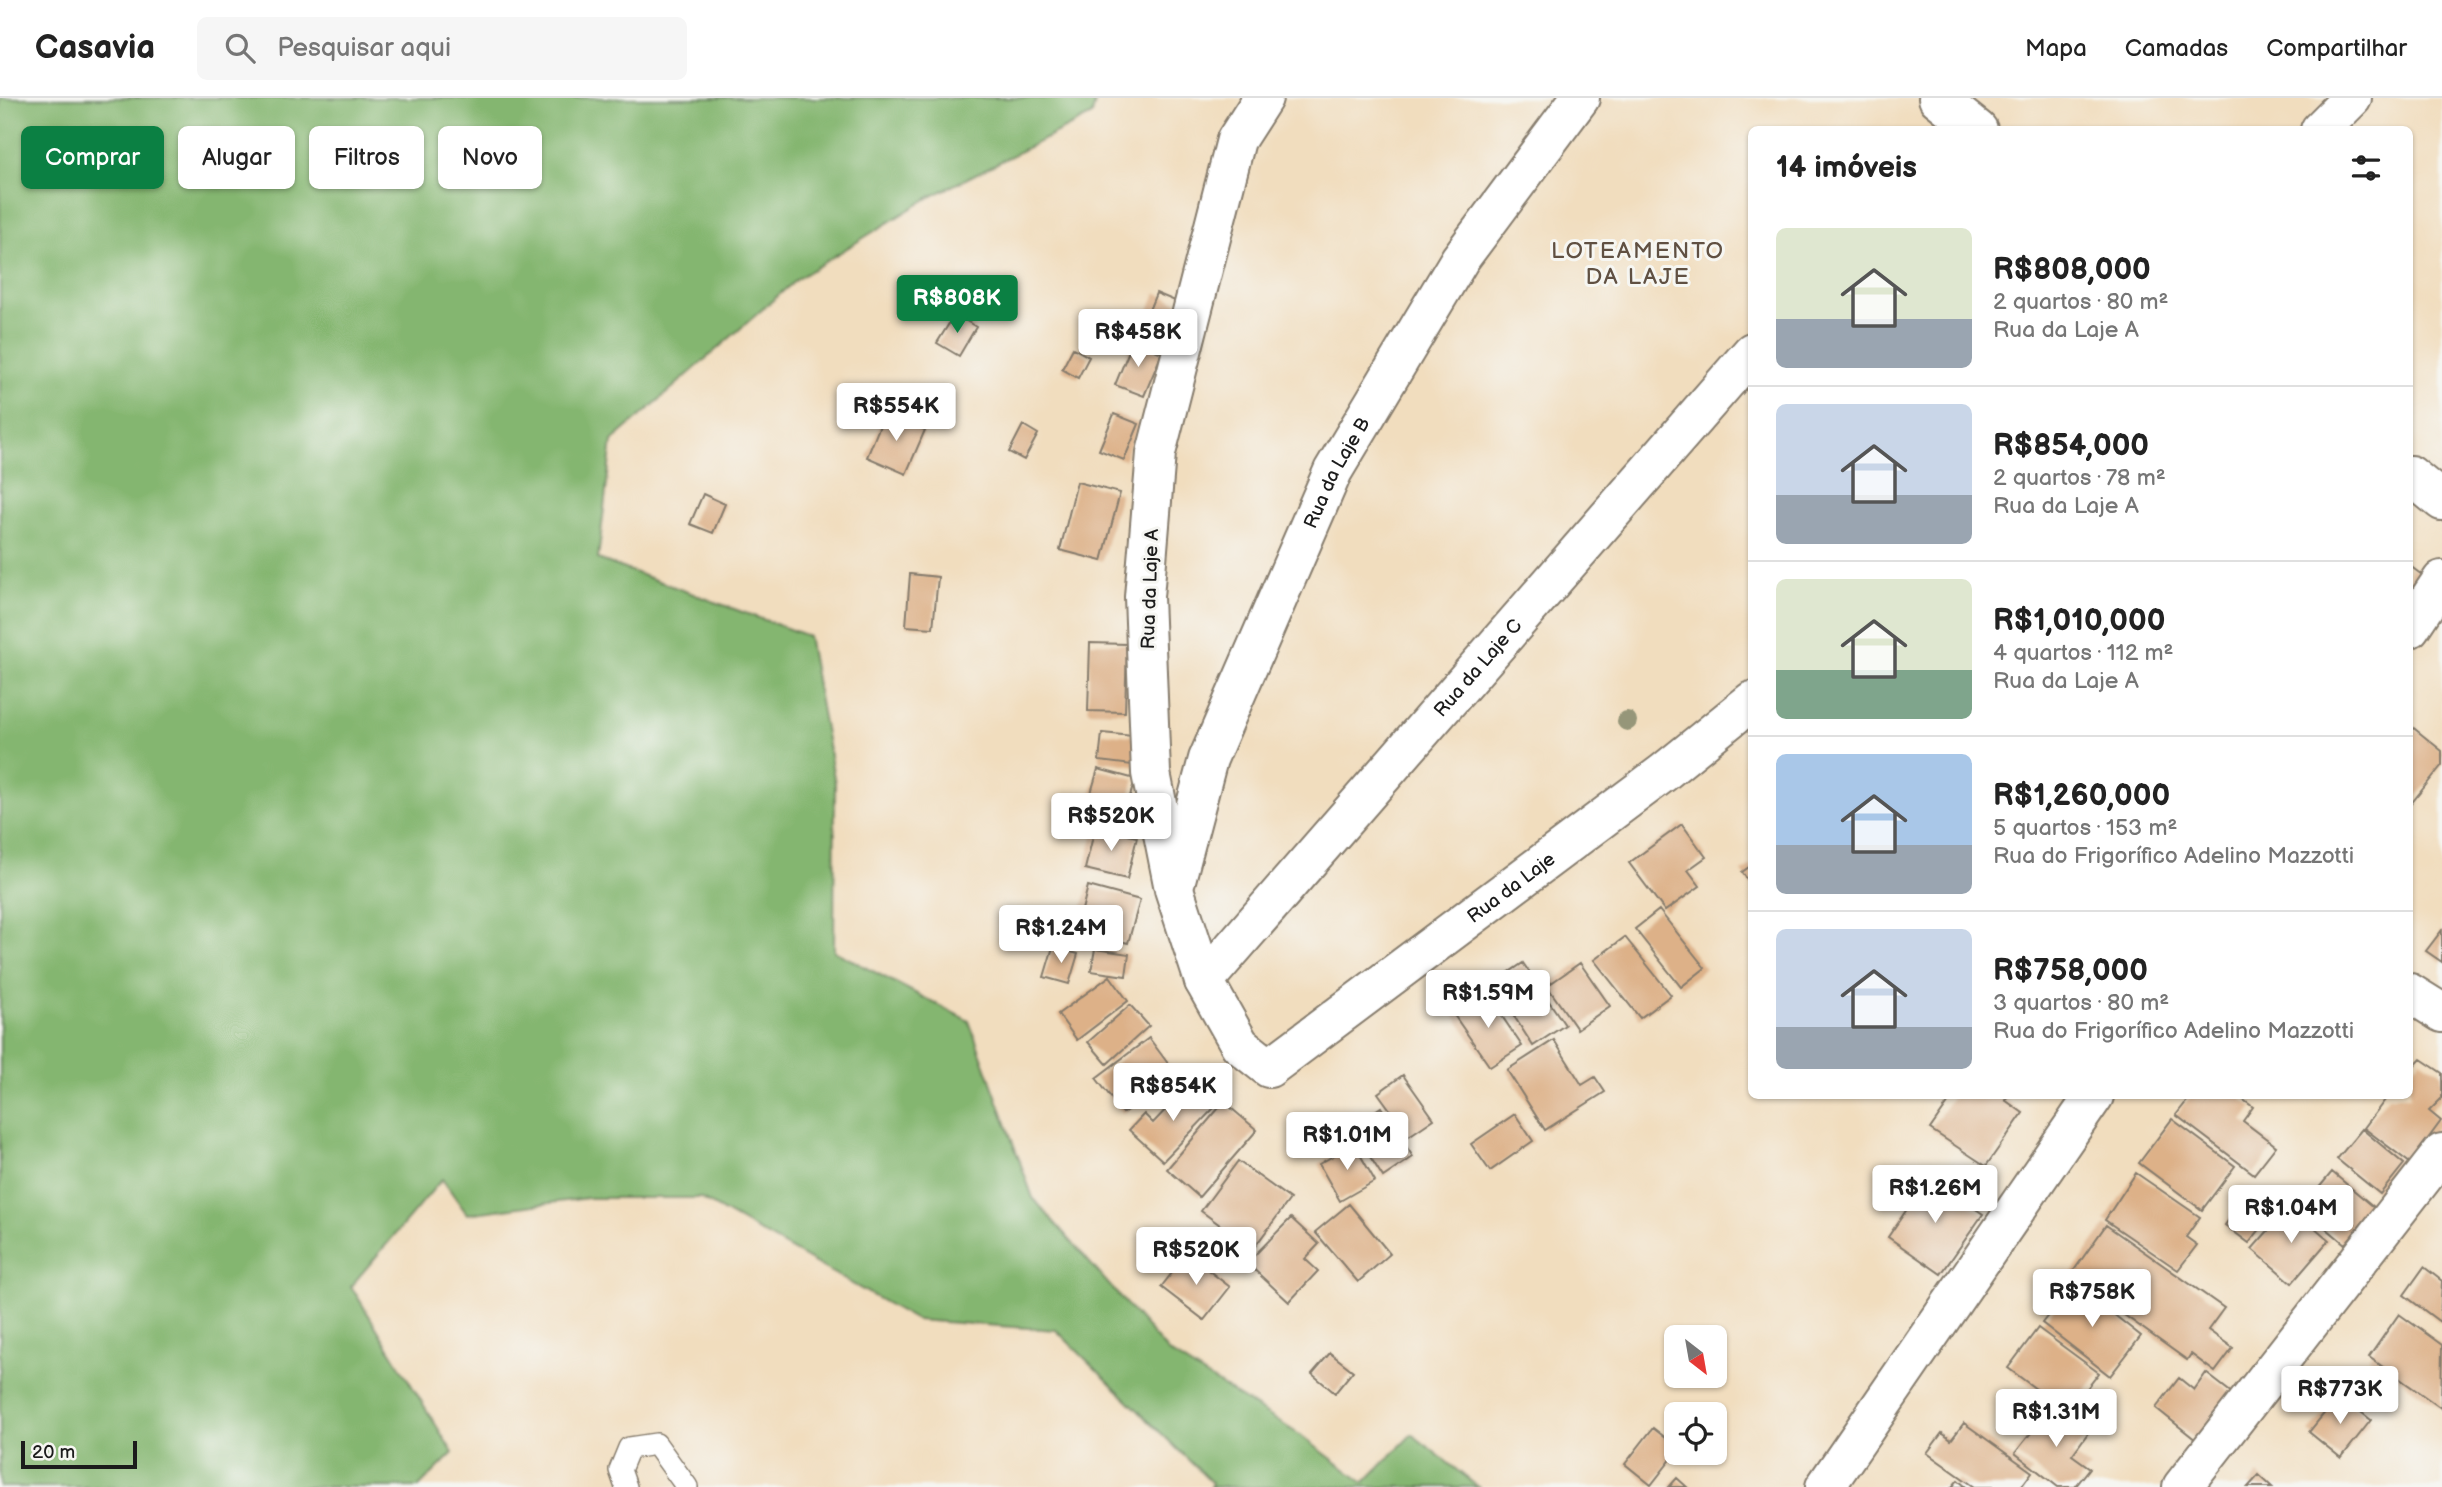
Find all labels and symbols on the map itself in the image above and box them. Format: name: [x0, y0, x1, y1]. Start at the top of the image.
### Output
district label: LOTEAMENTO DA LAJE: [1551, 237, 1725, 291]
pin: R$808K: [900, 275, 1014, 335]
pin: R$458K: [1081, 310, 1195, 369]
pin: R$554K: [839, 384, 953, 443]
street label: Rua da Laje B: [1300, 414, 1375, 532]
street label: Rua da Laje A: [1137, 528, 1164, 650]
street label: Rua da Laje C: [1430, 615, 1527, 722]
pin: R$520K: [1054, 794, 1168, 853]
street label: Rua da Laje: [1463, 848, 1560, 929]
pin: R$1.24M: [996, 906, 1126, 965]
pin: R$1.59M: [1423, 970, 1553, 1030]
pin: R$854K: [1116, 1063, 1230, 1123]
pin: R$1.01M: [1282, 1112, 1412, 1172]
pin: R$1.26M: [1870, 1166, 2000, 1225]
pin: R$1.04M: [2226, 1186, 2356, 1245]
pin: R$520K: [1139, 1228, 1253, 1287]
pin: R$758K: [2035, 1270, 2149, 1329]
north arrow: [1664, 1325, 1727, 1388]
pin: R$773K: [2283, 1366, 2397, 1426]
pin: R$1.31M: [1991, 1390, 2121, 1449]
scale bar: [21, 1438, 136, 1470]

